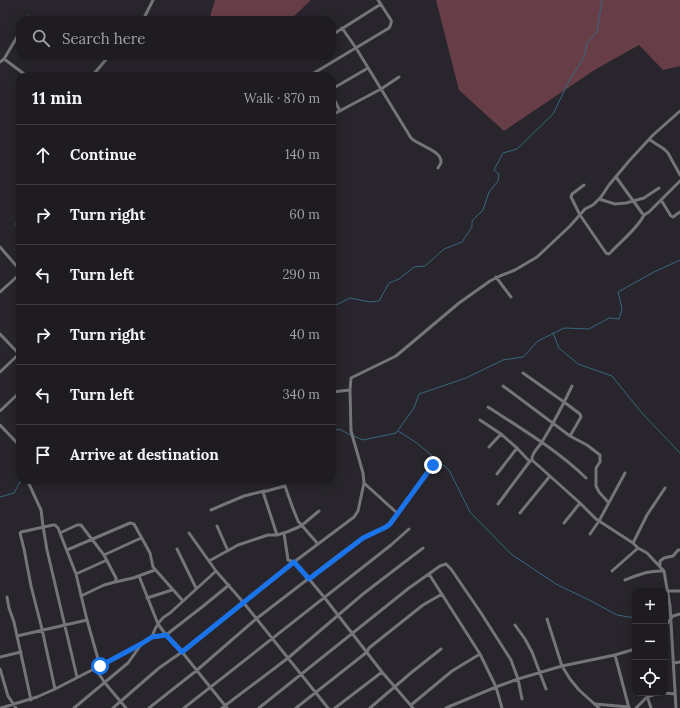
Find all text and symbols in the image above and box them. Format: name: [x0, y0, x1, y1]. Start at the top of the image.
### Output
search box: [16, 16, 336, 60]
icon: search: [30, 27, 52, 49]
text: Search here: [62, 29, 145, 48]
text: 11 min: [32, 87, 82, 109]
text: Walk · 870 m: [244, 90, 320, 107]
icon: ahead: [32, 144, 54, 166]
text: Continue: [70, 145, 136, 164]
text: 140 m: [285, 146, 320, 163]
icon: right: [32, 204, 54, 226]
text: Turn right: [70, 205, 146, 224]
text: 60 m: [289, 206, 320, 223]
icon: left: [32, 264, 54, 286]
text: Turn left: [70, 265, 134, 284]
text: 290 m: [282, 266, 320, 283]
icon: right: [32, 324, 54, 346]
text: Turn right: [70, 325, 146, 344]
text: 40 m: [290, 326, 320, 343]
icon: left: [32, 384, 54, 406]
text: Turn left: [70, 385, 134, 404]
text: 340 m: [283, 386, 320, 403]
icon: arrive: [32, 444, 54, 466]
text: Arrive at destination: [70, 445, 219, 464]
route end: [424, 456, 442, 474]
map controls: [632, 588, 668, 696]
button: +: [632, 588, 668, 624]
button: −: [632, 624, 668, 660]
route start: [91, 657, 109, 675]
button: locate: [632, 660, 668, 696]

